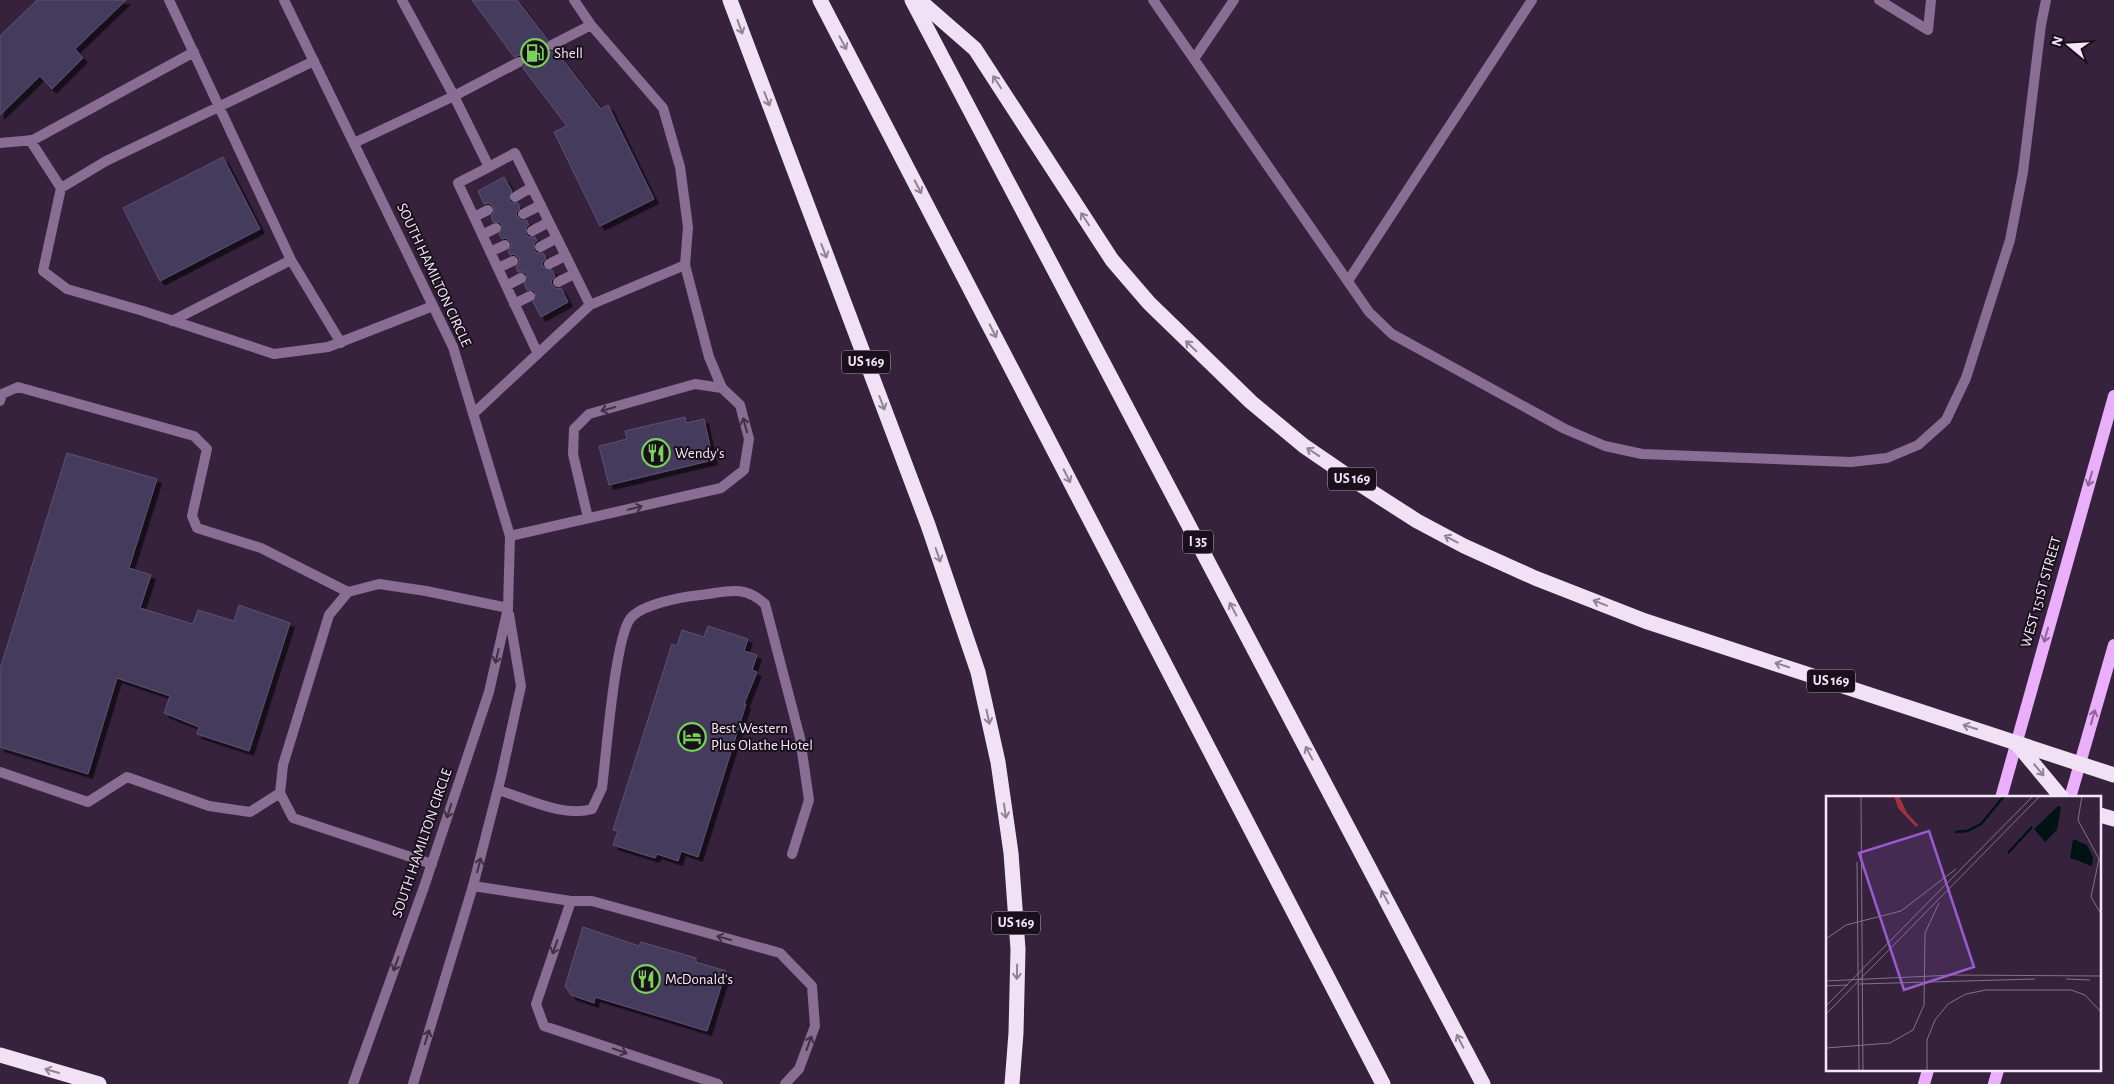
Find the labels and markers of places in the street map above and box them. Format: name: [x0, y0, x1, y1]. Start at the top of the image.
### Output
fuel station icon: Shell: [520, 38, 550, 68]
place label: Shell: [554, 46, 583, 61]
restaurant icon: Wendy's: [641, 438, 671, 468]
place label: Wendy's: [675, 446, 725, 461]
place label: Best Western Plus Olathe Hotel: [711, 721, 813, 753]
hotel icon: Best Western Plus Olathe Hotel: [677, 722, 707, 752]
restaurant icon: McDonald's: [631, 964, 661, 994]
place label: McDonald's: [665, 972, 733, 987]

